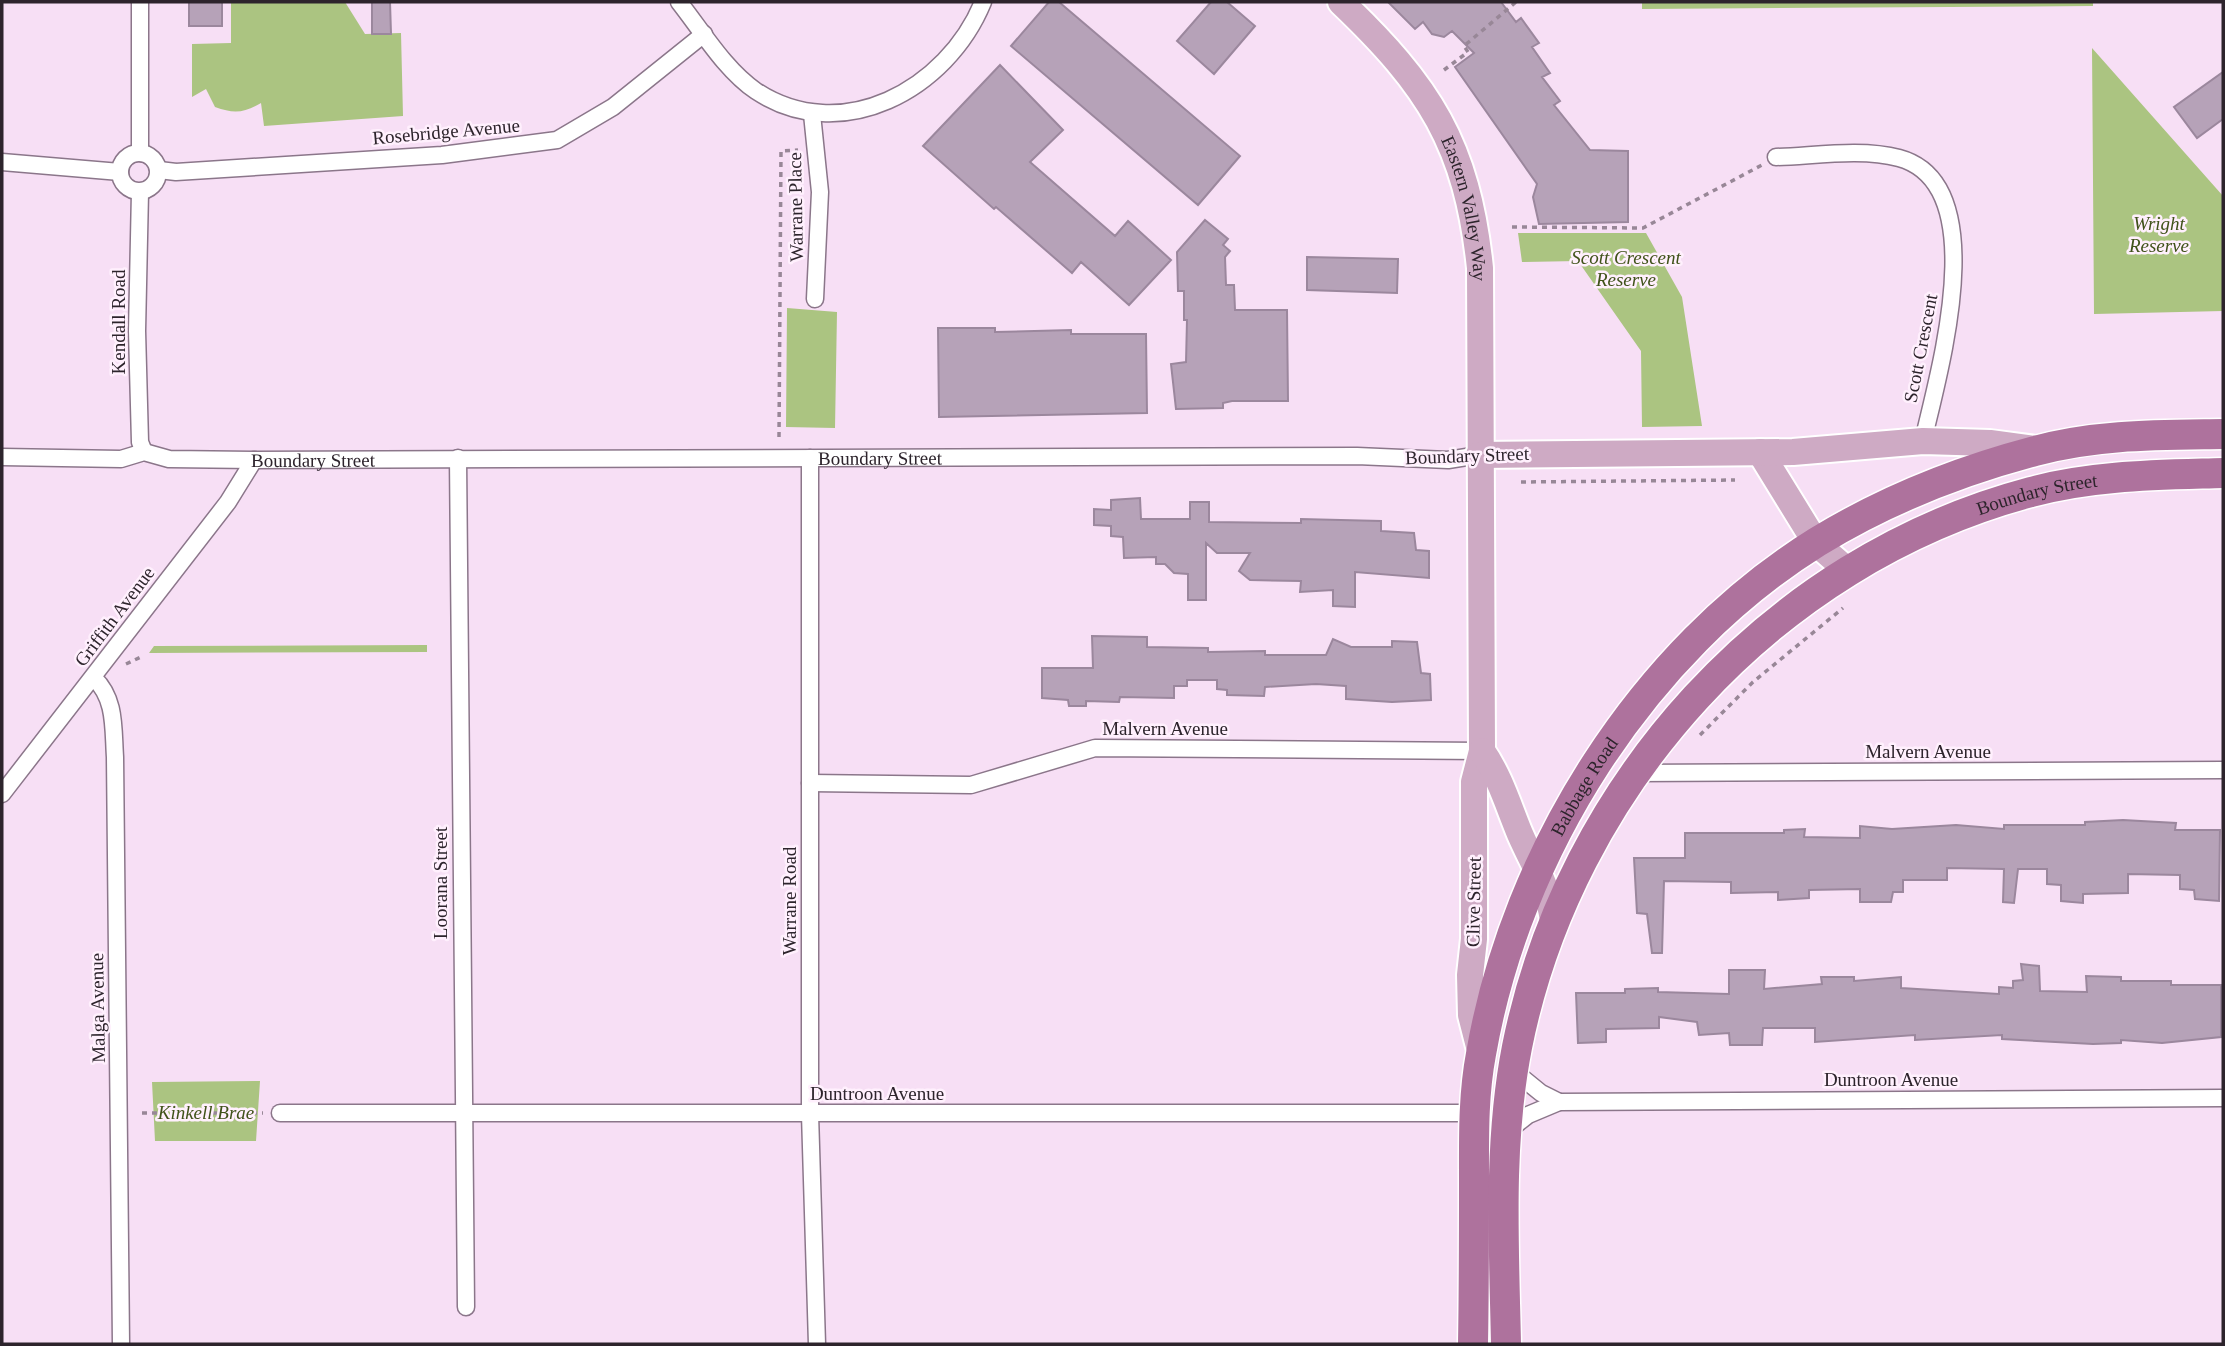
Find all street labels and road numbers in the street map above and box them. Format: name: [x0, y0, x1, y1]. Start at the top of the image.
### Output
street label: Rosebridge Avenue: [371, 115, 521, 148]
street label: Eastern Valley Way: [1437, 133, 1490, 281]
street label: Warrane Place: [784, 152, 807, 262]
street label: Kendall Road: [108, 269, 129, 375]
street label: Scott Crescent: [1900, 291, 1941, 404]
street label: Boundary Street: [1405, 443, 1530, 468]
street label: Boundary Street: [818, 448, 943, 469]
street label: Boundary Street: [251, 450, 376, 471]
street label: Boundary Street: [1974, 470, 2099, 519]
street label: Griffith Avenue: [70, 562, 159, 670]
street label: Malvern Avenue: [1102, 718, 1228, 739]
street label: Babbage Road: [1547, 733, 1622, 839]
street label: Malvern Avenue: [1865, 741, 1991, 762]
street label: Loorana Street: [430, 826, 451, 939]
street label: Warrane Road: [779, 846, 800, 955]
street label: Clive Street: [1462, 856, 1485, 947]
street label: Malga Avenue: [86, 953, 109, 1063]
street label: Duntroon Avenue: [1824, 1069, 1958, 1090]
street label: Duntroon Avenue: [810, 1083, 944, 1104]

